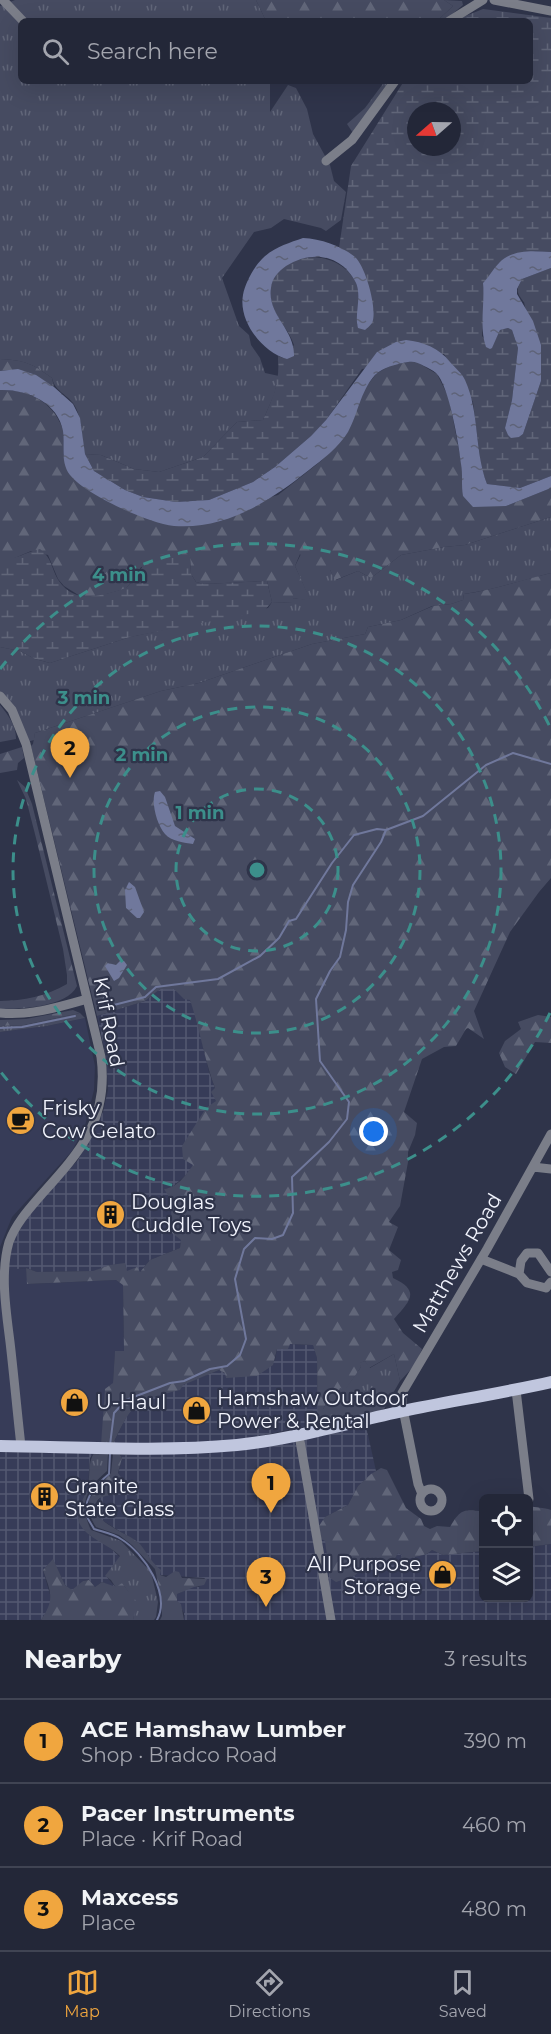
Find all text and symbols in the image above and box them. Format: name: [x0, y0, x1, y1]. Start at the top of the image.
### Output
search box: [18, 18, 533, 84]
icon: search: [39, 35, 72, 68]
text: Search here: [87, 38, 218, 65]
north arrow: [407, 102, 461, 156]
text: 4 min: [92, 564, 146, 586]
text: 3 min: [57, 687, 110, 709]
pin: 2: [50, 728, 90, 778]
text: 2 min: [116, 744, 168, 766]
text: 1 min: [176, 802, 224, 824]
centre of rings: [247, 860, 267, 880]
street label: Krif Road: [88, 975, 130, 1069]
place label: Frisky Cow Gelato: [42, 1096, 156, 1143]
cafe icon: Frisky Cow Gelato: [5, 1104, 37, 1136]
your location: [359, 1117, 388, 1146]
street label: Matthews Road: [407, 1189, 507, 1337]
place label: Douglas Cuddle Toys: [131, 1190, 251, 1237]
building icon: Douglas Cuddle Toys: [94, 1198, 126, 1230]
shop icon: U-Haul: [59, 1386, 91, 1418]
place label: Hamshaw Outdoor Power & Rental: [217, 1386, 409, 1433]
place label: U-Haul: [96, 1390, 166, 1414]
shop icon: Hamshaw Outdoor Power & Rental: [180, 1394, 212, 1426]
pin: 1: [252, 1464, 290, 1513]
place label: Granite State Glass: [65, 1474, 174, 1521]
building icon: Granite State Glass: [28, 1481, 60, 1513]
map controls: [479, 1494, 533, 1602]
button: locate: [479, 1494, 533, 1548]
button: layers: [479, 1548, 533, 1602]
place label: All Purpose Storage: [307, 1552, 421, 1599]
pin: 3: [246, 1558, 286, 1607]
shop icon: All Purpose Storage: [426, 1559, 458, 1591]
text: Nearby: [24, 1643, 121, 1675]
text: 3 results: [444, 1647, 527, 1671]
text: ACE Hamshaw Lumber: [81, 1716, 346, 1743]
text: 1: [40, 1729, 47, 1753]
text: 390 m: [464, 1729, 527, 1753]
text: Shop · Bradco Road: [81, 1743, 277, 1767]
text: Pacer Instruments: [81, 1800, 295, 1827]
text: 2: [38, 1813, 49, 1837]
text: 460 m: [462, 1813, 527, 1837]
text: Place · Krif Road: [81, 1827, 243, 1851]
text: Maxcess: [81, 1884, 178, 1911]
text: 3: [38, 1897, 49, 1921]
text: 480 m: [461, 1897, 527, 1921]
text: Place: [81, 1911, 136, 1935]
tab: Map: [64, 1966, 100, 2021]
tab: Directions: [228, 1966, 310, 2021]
tab: Saved: [439, 1966, 487, 2021]

